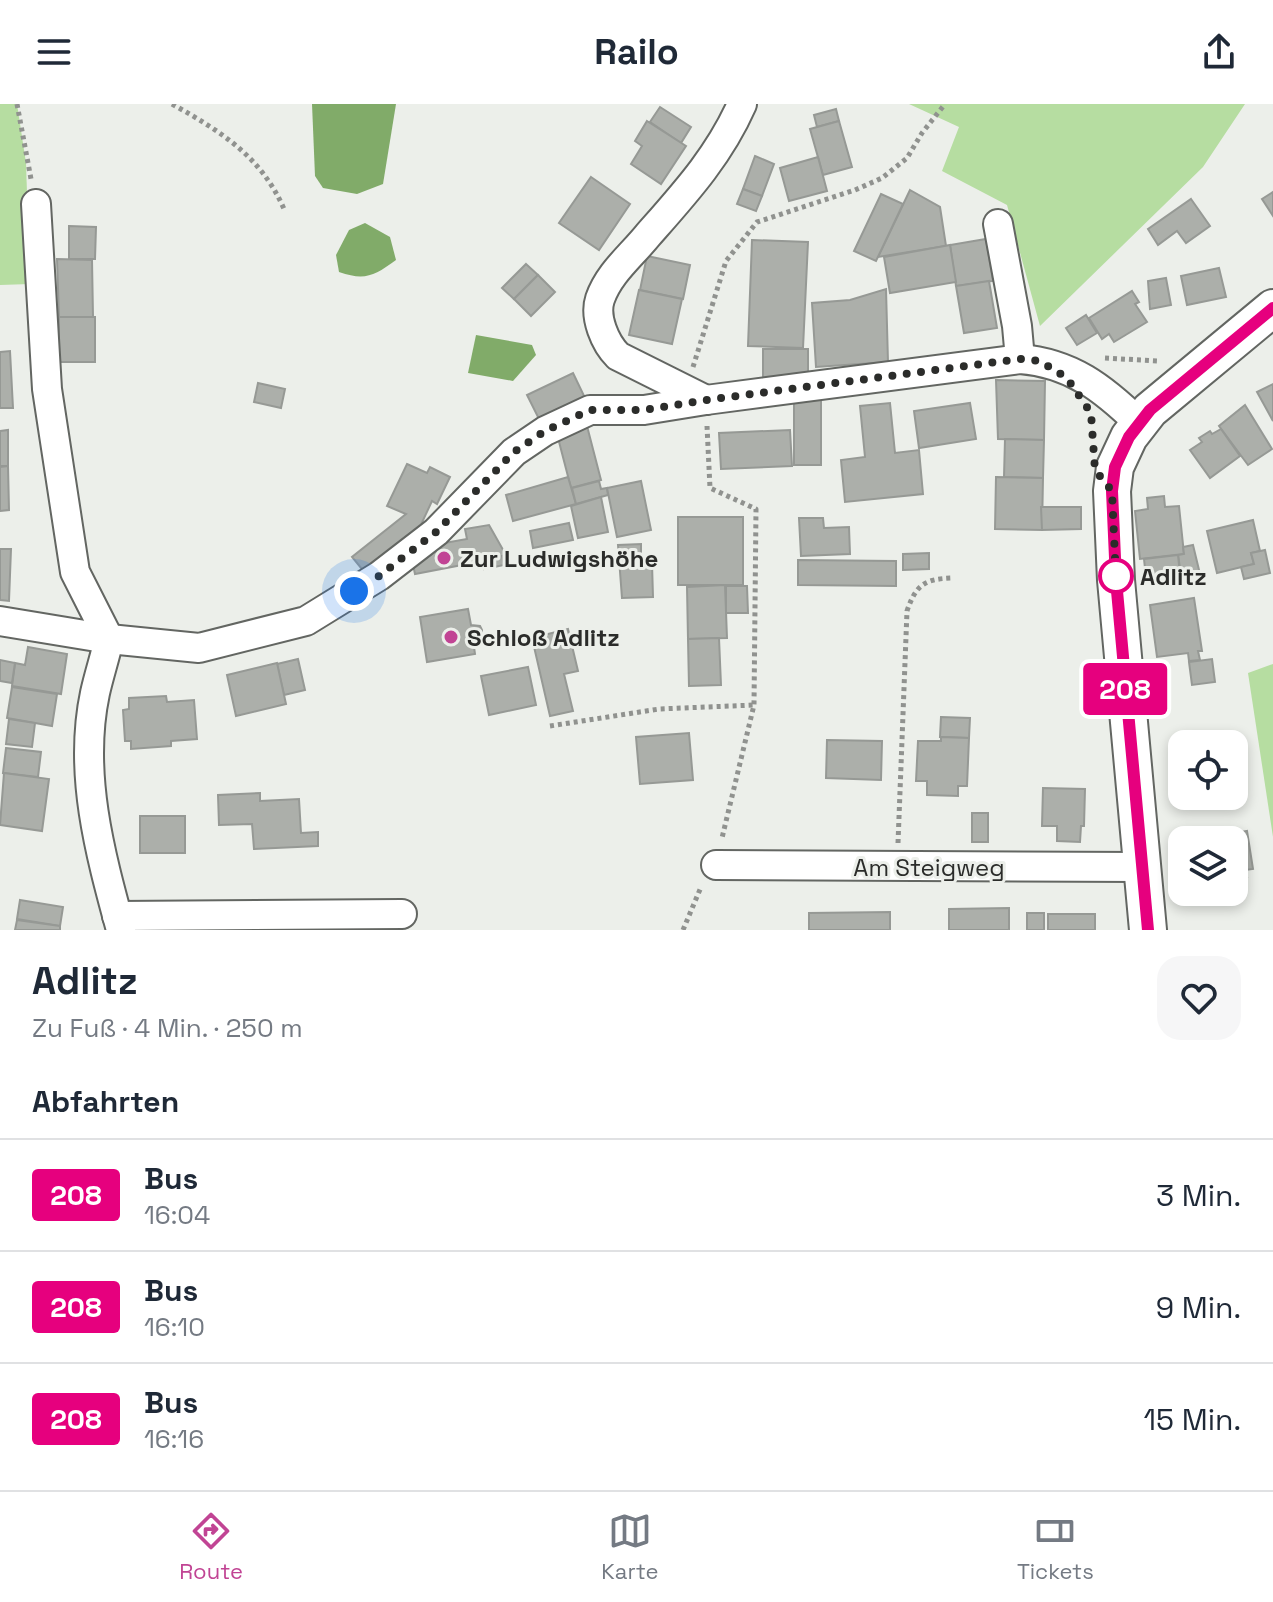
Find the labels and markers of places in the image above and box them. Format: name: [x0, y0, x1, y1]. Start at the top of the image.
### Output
place label: Zur Ludwigshöhe: [460, 543, 658, 574]
marker: Zur Ludwigshöhe: [435, 549, 453, 567]
marker: Adlitz: [1099, 559, 1133, 593]
place label: Adlitz: [1140, 561, 1207, 592]
place label: Schloß Adlitz: [467, 622, 620, 653]
marker: Schloß Adlitz: [442, 628, 460, 646]

